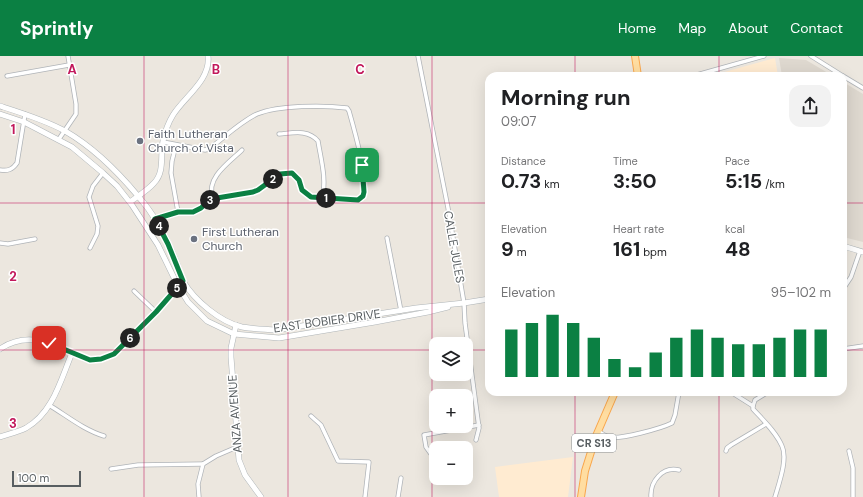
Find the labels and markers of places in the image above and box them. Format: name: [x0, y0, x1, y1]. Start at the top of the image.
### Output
place label: Faith Lutheran Church of Vista: [148, 126, 234, 156]
marker: Faith Lutheran Church of Vista: [135, 136, 145, 146]
pin: [345, 148, 379, 182]
pin: 2: [263, 169, 283, 189]
pin: 1: [316, 188, 336, 208]
pin: 3: [200, 190, 220, 210]
pin: 4: [149, 216, 169, 236]
place label: First Lutheran Church: [202, 224, 279, 254]
marker: First Lutheran Church: [189, 234, 199, 244]
pin: 5: [167, 278, 187, 298]
pin: [32, 326, 66, 360]
pin: 6: [120, 328, 140, 348]

